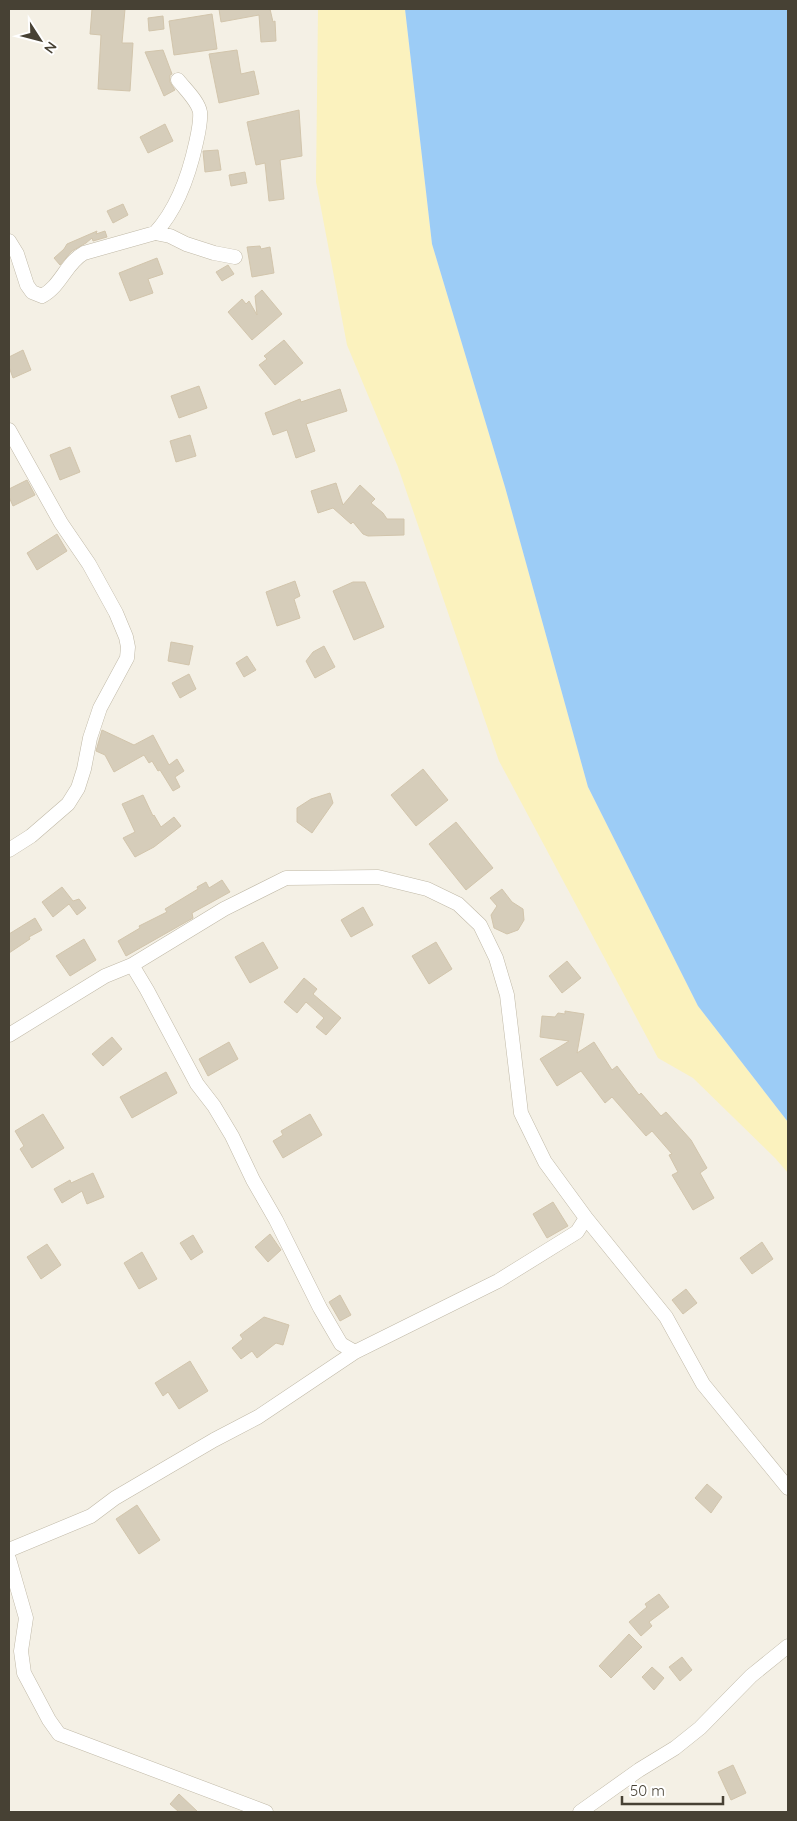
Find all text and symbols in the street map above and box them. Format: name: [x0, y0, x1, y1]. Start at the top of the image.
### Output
north arrow: [15, 15, 65, 65]
text: N: [40, 38, 61, 57]
scale bar: [622, 1774, 723, 1806]
text: 50 m: [630, 1781, 665, 1800]

